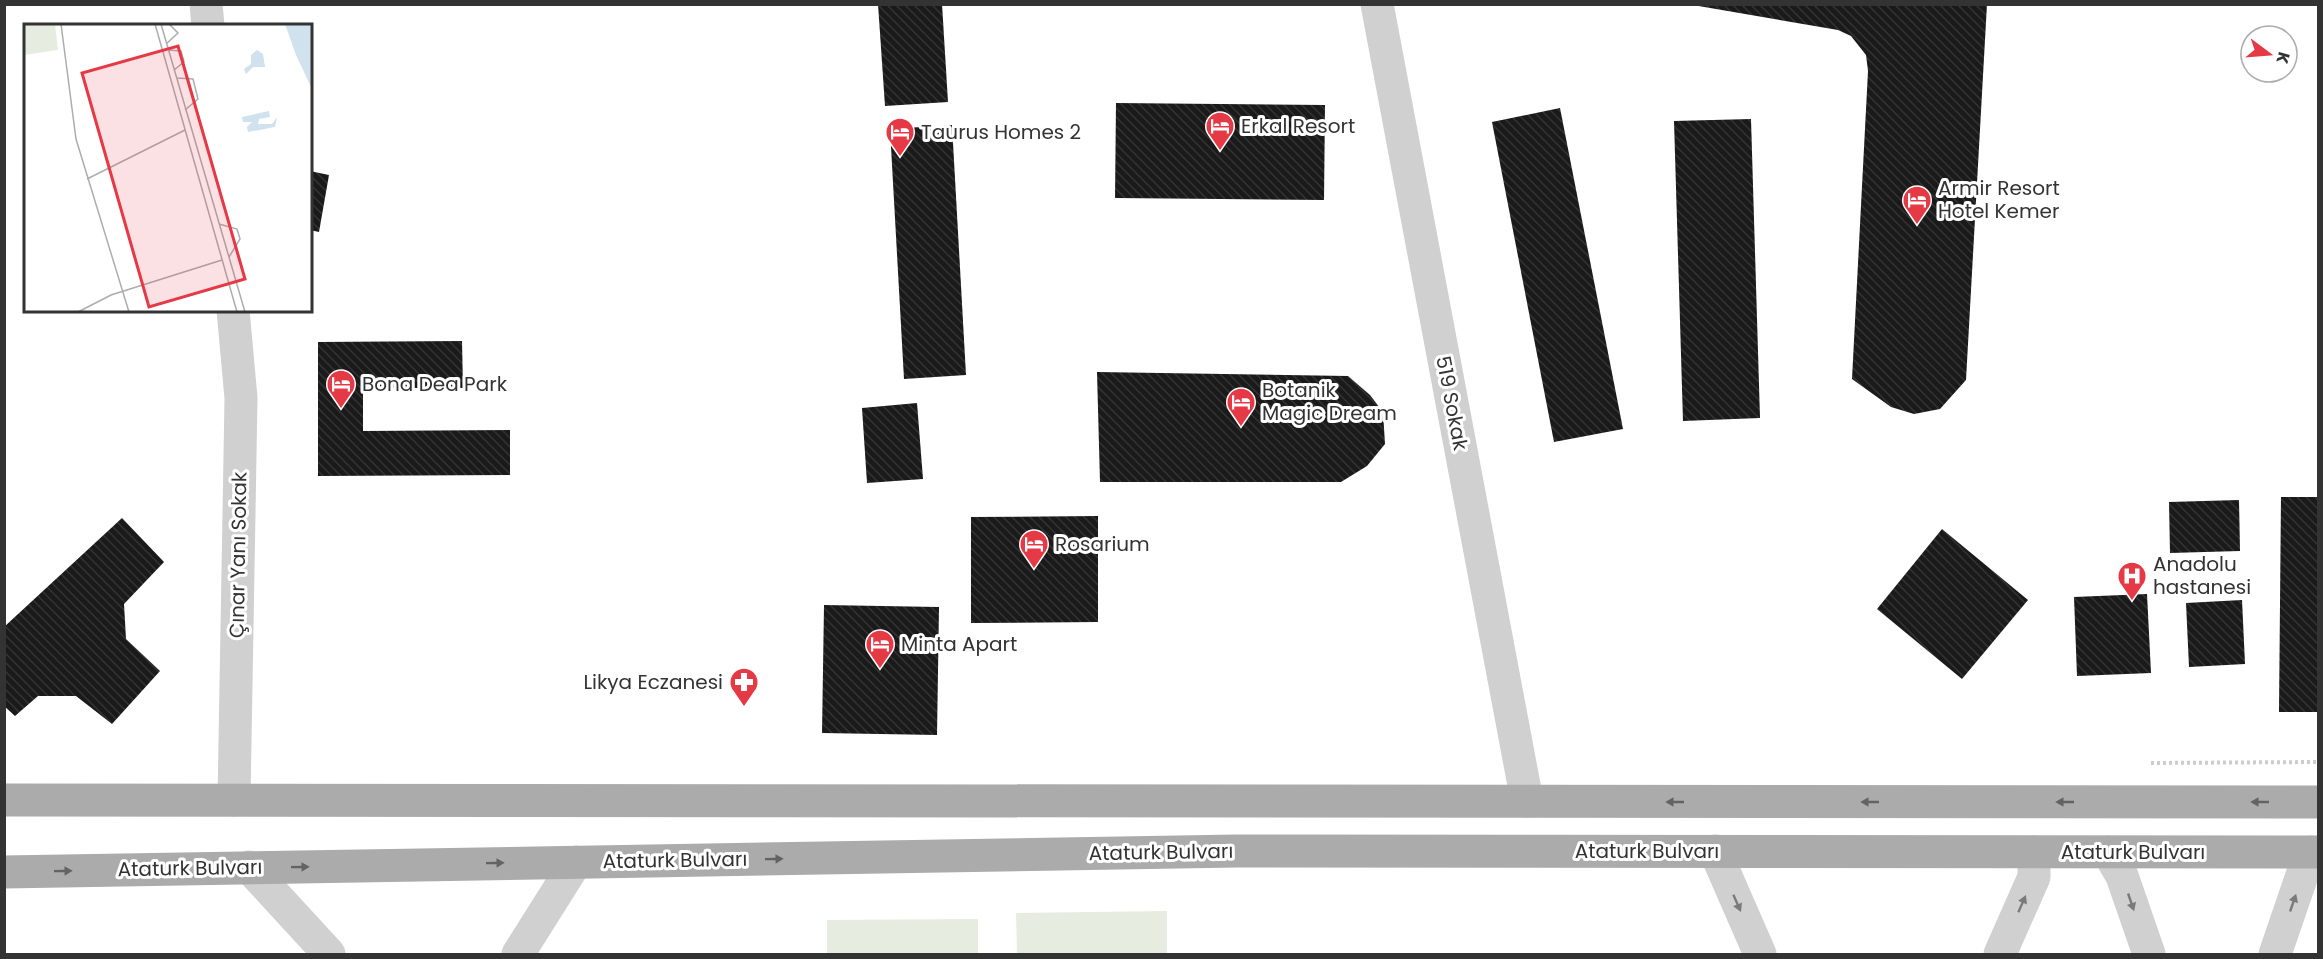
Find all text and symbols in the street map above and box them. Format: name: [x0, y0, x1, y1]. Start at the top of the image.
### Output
inset map: [24, 24, 312, 312]
north arrow: [2239, 24, 2299, 84]
text: K: [2270, 49, 2296, 67]
hotel icon: Erkal Resort: [1204, 110, 1236, 152]
place label: Erkal Resort: [1241, 112, 1355, 140]
hotel icon: Taurus Homes 2: [884, 116, 916, 158]
place label: Taurus Homes 2: [921, 118, 1081, 146]
place label: Armir Resort Hotel Kemer: [1938, 174, 2060, 225]
hotel icon: Armir Resort Hotel Kemer: [1901, 184, 1933, 226]
street label: 519 Sokak: [1429, 353, 1475, 453]
hotel icon: Bona Dea Park: [325, 368, 357, 410]
place label: Bona Dea Park: [362, 370, 508, 398]
place label: Botanik Magic Dream: [1262, 376, 1397, 427]
hotel icon: Botanik Magic Dream: [1225, 386, 1257, 428]
street label: Çınar Yanı Sokak: [223, 471, 253, 638]
hotel icon: Rosarium: [1018, 528, 1050, 570]
place label: Rosarium: [1055, 530, 1150, 558]
place label: Anadolu hastanesi: [2153, 550, 2251, 601]
hospital icon: Anadolu hastanesi: [2116, 560, 2148, 602]
hotel icon: Minta Apart: [864, 628, 896, 670]
place label: Minta Apart: [901, 630, 1017, 658]
pharmacy icon: Likya Eczanesi: [728, 666, 760, 708]
place label: Likya Eczanesi: [583, 668, 723, 696]
one-way arrow: [1666, 797, 1685, 807]
one-way arrow: [1861, 797, 1880, 807]
one-way arrow: [2056, 797, 2075, 807]
one-way arrow: [2251, 797, 2270, 807]
street label: Ataturk Bulvarı: [1088, 837, 1234, 867]
street label: Ataturk Bulvarı: [1575, 837, 1719, 865]
street label: Ataturk Bulvarı: [2061, 838, 2205, 866]
street label: Ataturk Bulvarı: [602, 845, 748, 875]
street label: Ataturk Bulvarı: [117, 853, 263, 883]
one-way arrow: [764, 854, 783, 864]
one-way arrow: [485, 859, 504, 868]
one-way arrow: [290, 862, 309, 871]
one-way arrow: [53, 866, 72, 875]
one-way arrow: [2127, 893, 2137, 911]
one-way arrow: [1733, 894, 1743, 912]
one-way arrow: [2289, 894, 2298, 912]
one-way arrow: [2018, 895, 2028, 913]

